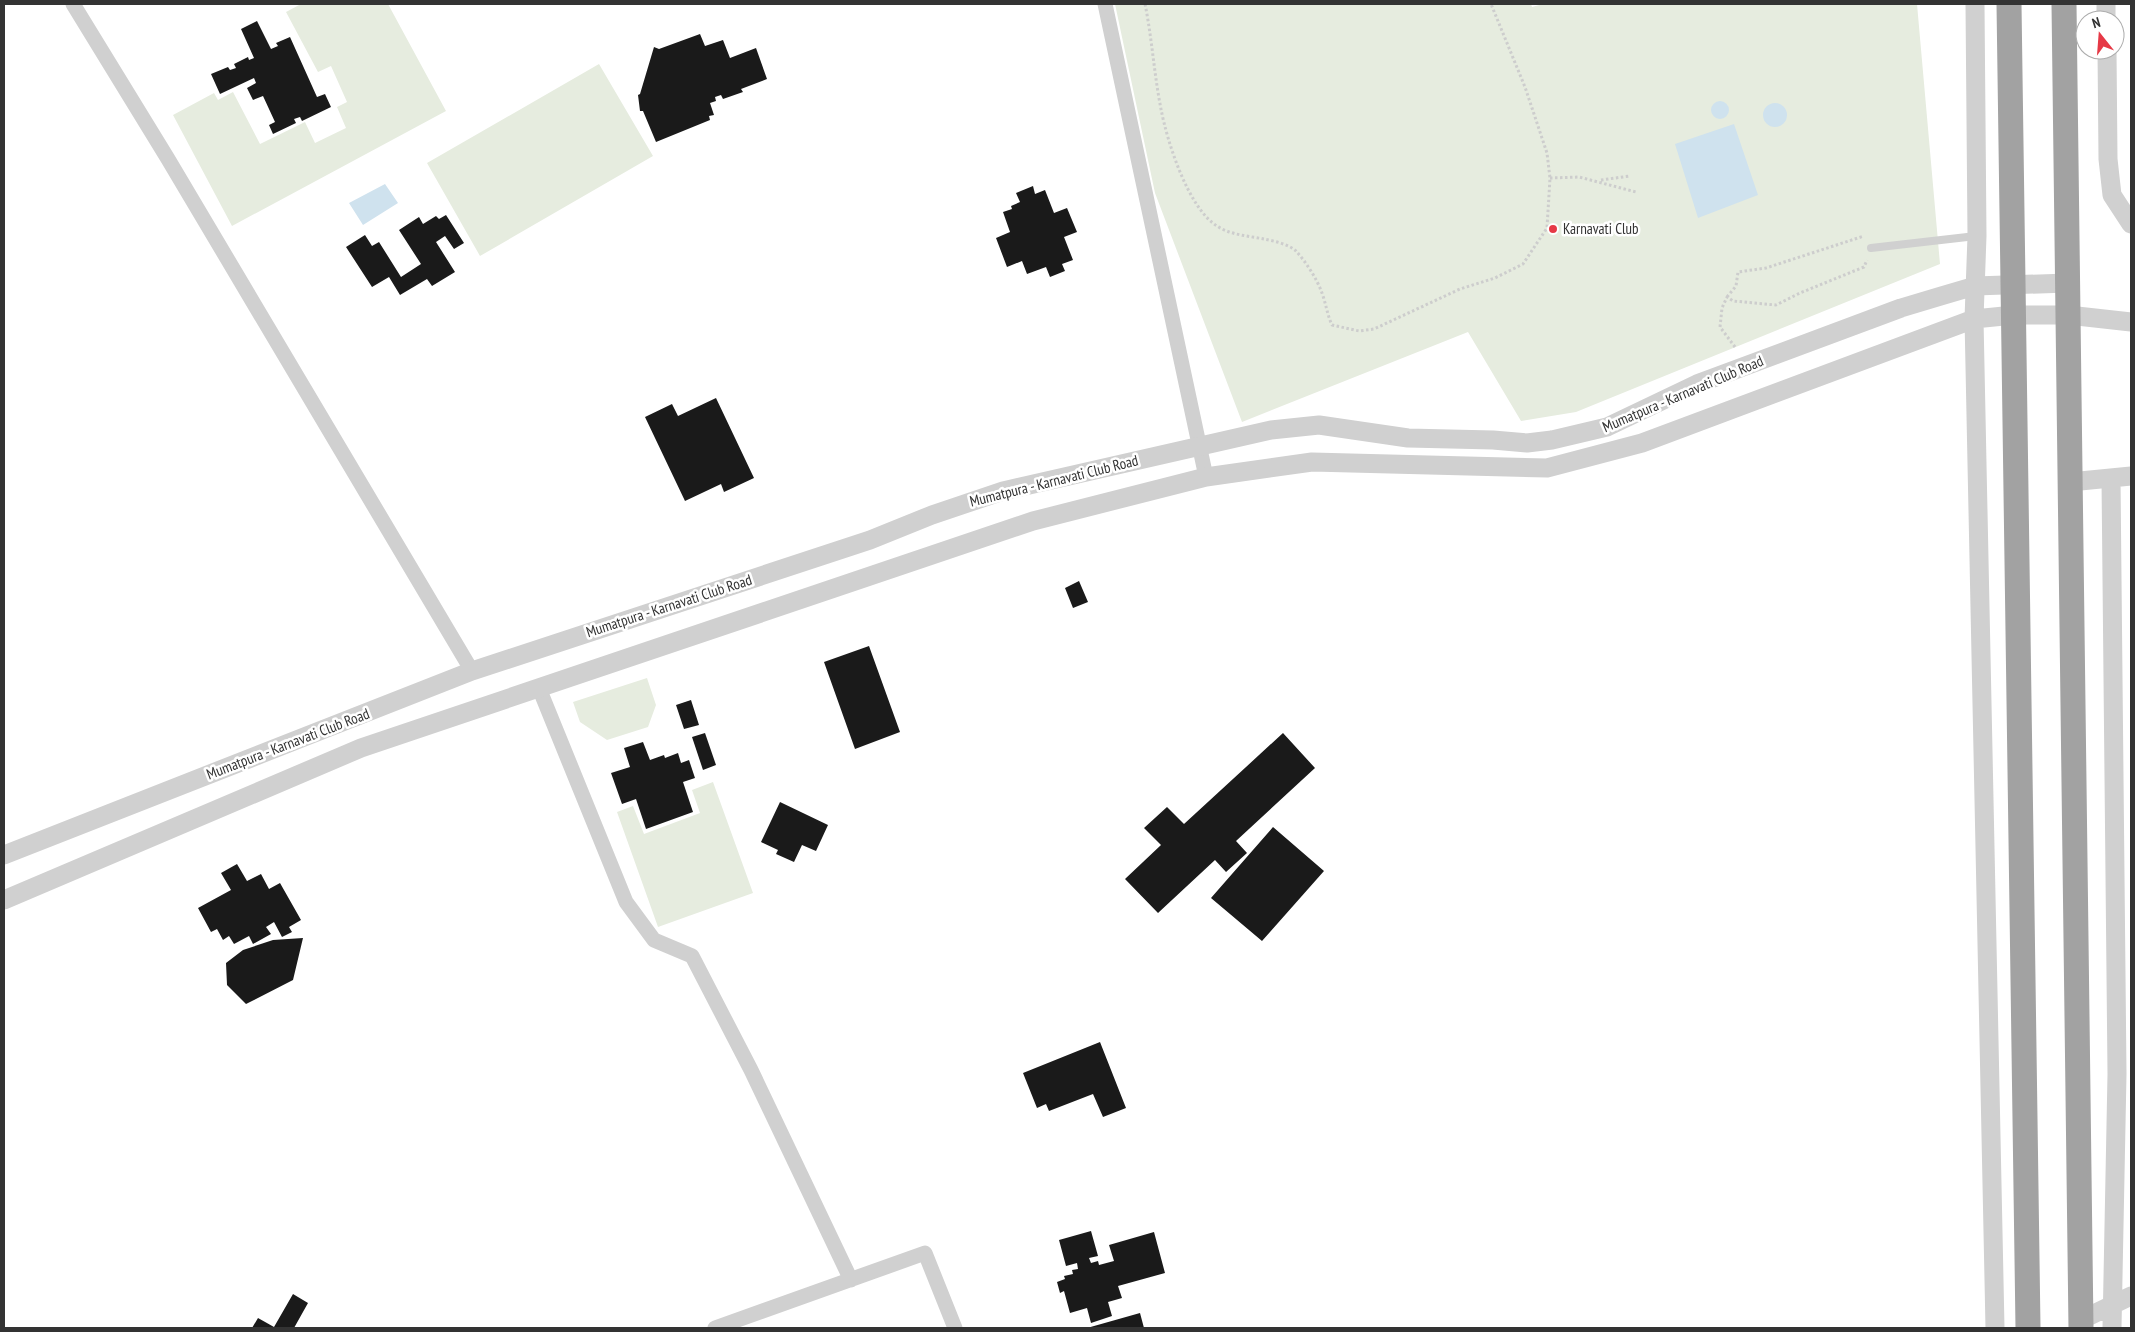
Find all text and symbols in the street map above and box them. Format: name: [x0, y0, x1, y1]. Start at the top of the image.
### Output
north arrow: [2075, 10, 2125, 60]
text: N: [2090, 13, 2102, 32]
place label: Karnavati Club: [1563, 219, 1639, 238]
marker: Karnavati Club: [1547, 223, 1559, 235]
street label: Mumatpura - Karnavati Club Road: [1599, 351, 1766, 436]
street label: Mumatpura - Karnavati Club Road: [968, 450, 1140, 511]
street label: Mumatpura - Karnavati Club Road: [584, 570, 754, 641]
street label: Mumatpura - Karnavati Club Road: [204, 704, 372, 783]

